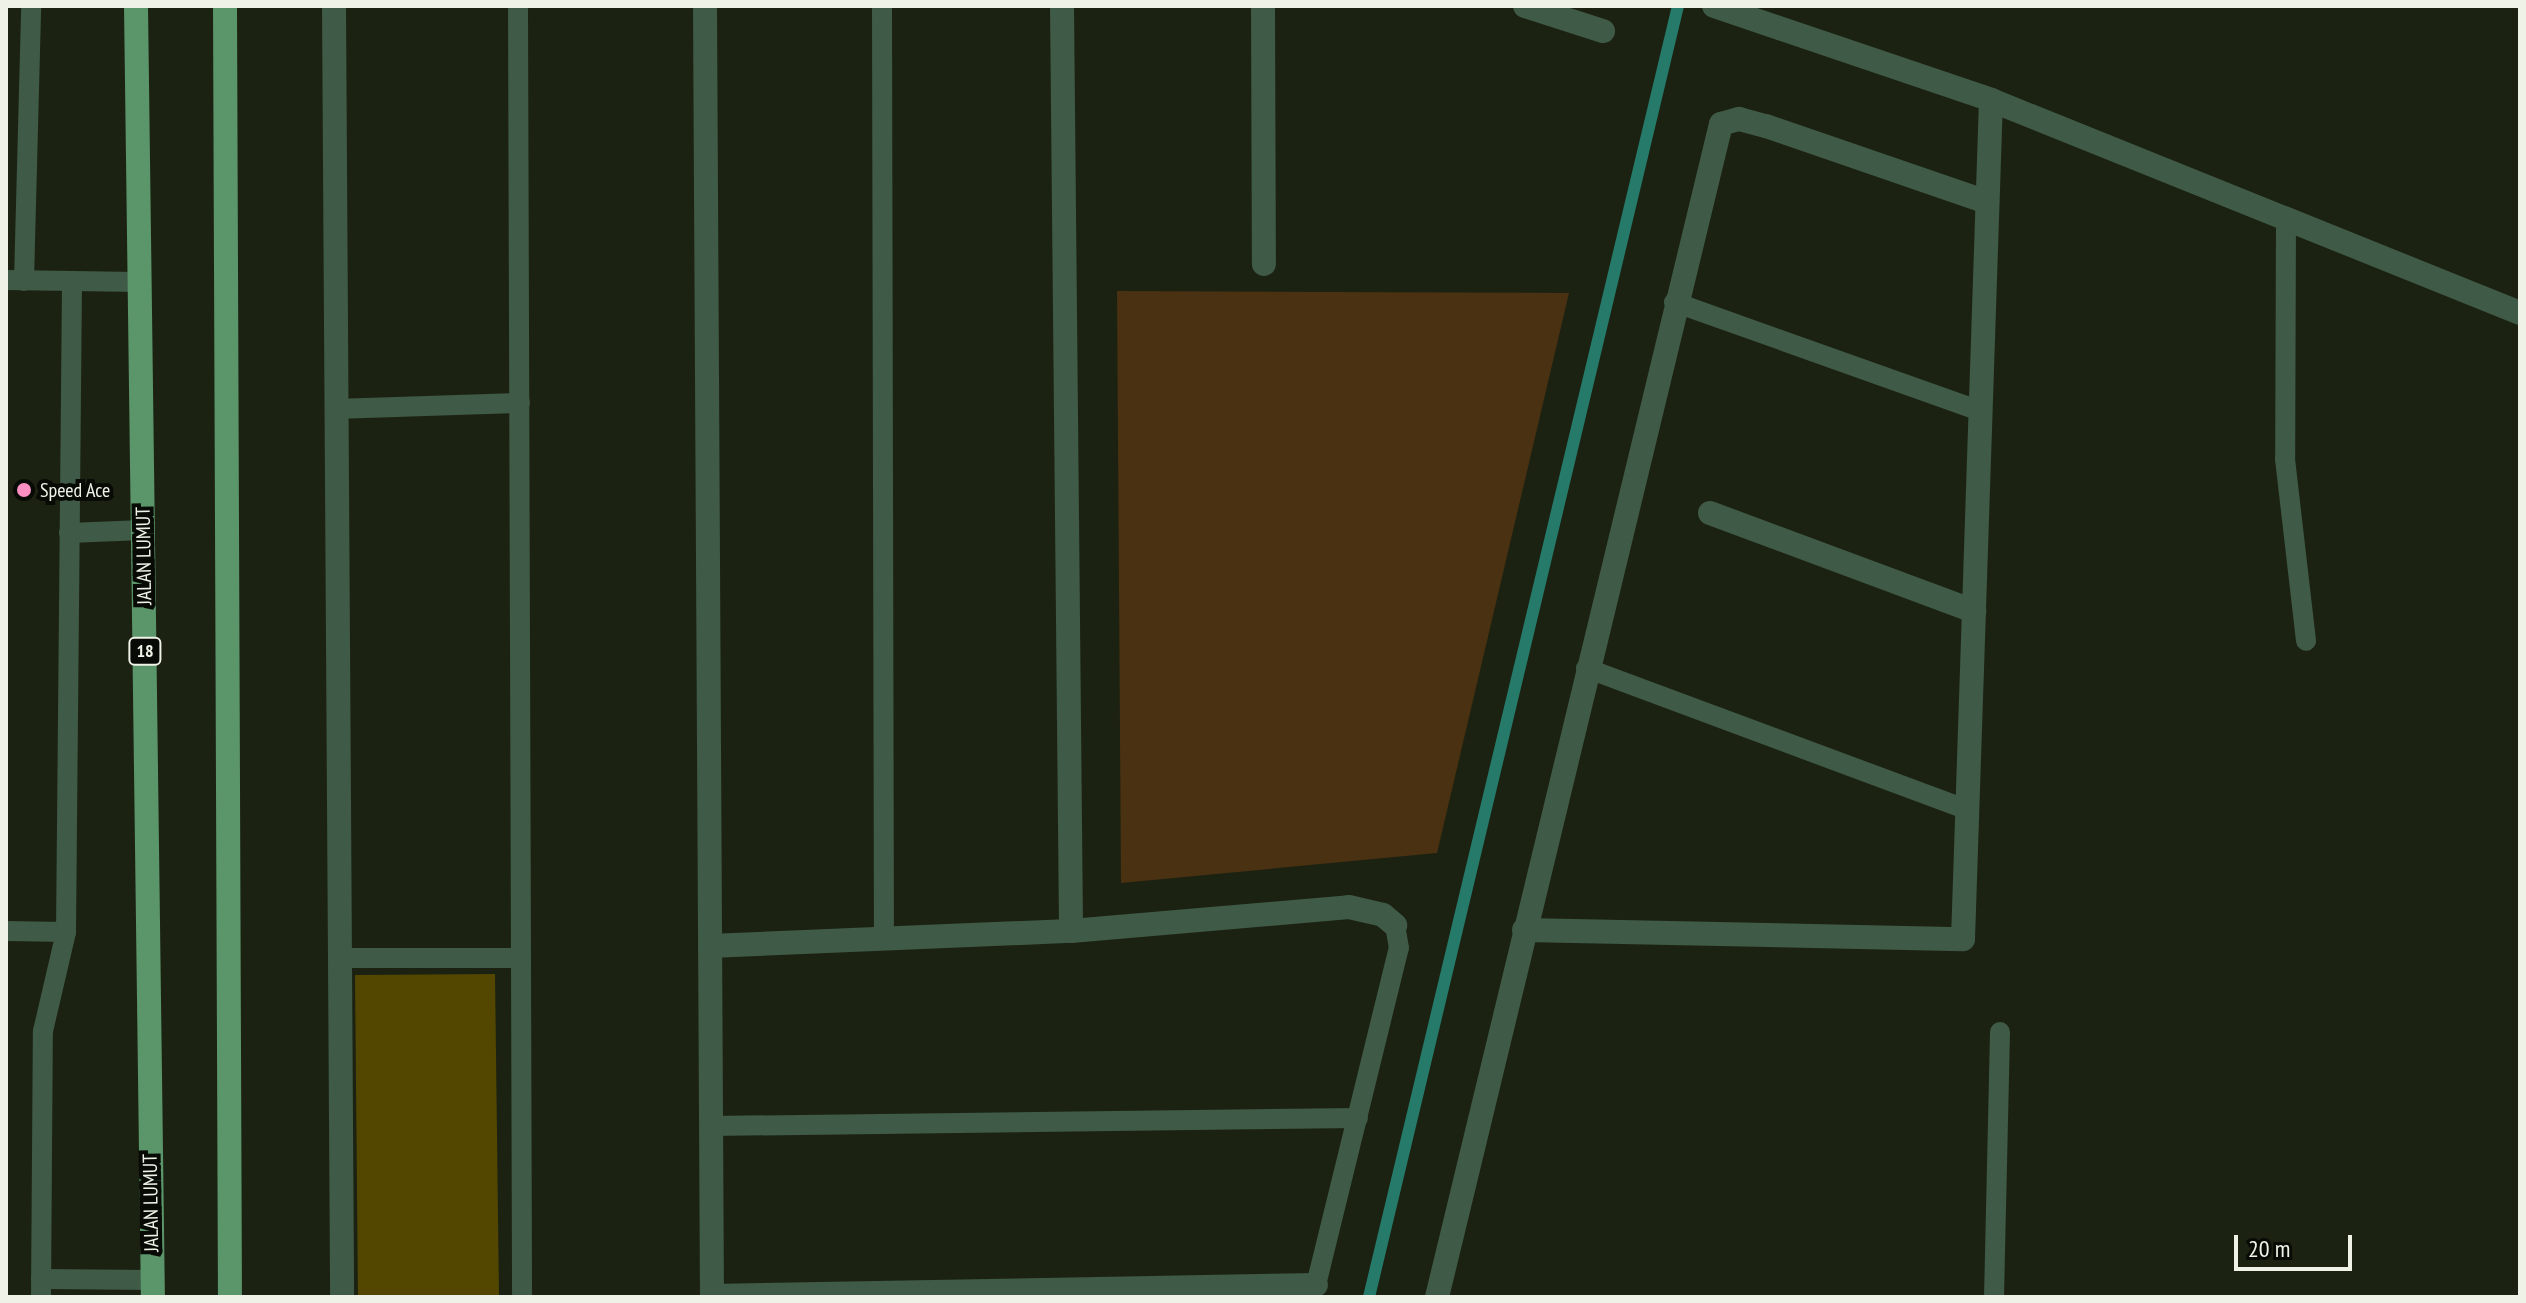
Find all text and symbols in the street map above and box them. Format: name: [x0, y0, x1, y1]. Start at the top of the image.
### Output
place label: Speed Ace: [40, 478, 111, 502]
marker: Speed Ace: [15, 481, 33, 499]
street label: JALAN LUMUT: [131, 507, 157, 605]
road number: 18: [127, 637, 163, 665]
street label: JALAN LUMUT: [138, 1154, 164, 1252]
scale bar: [2238, 1219, 2356, 1269]
text: 20 m: [2248, 1233, 2290, 1264]

